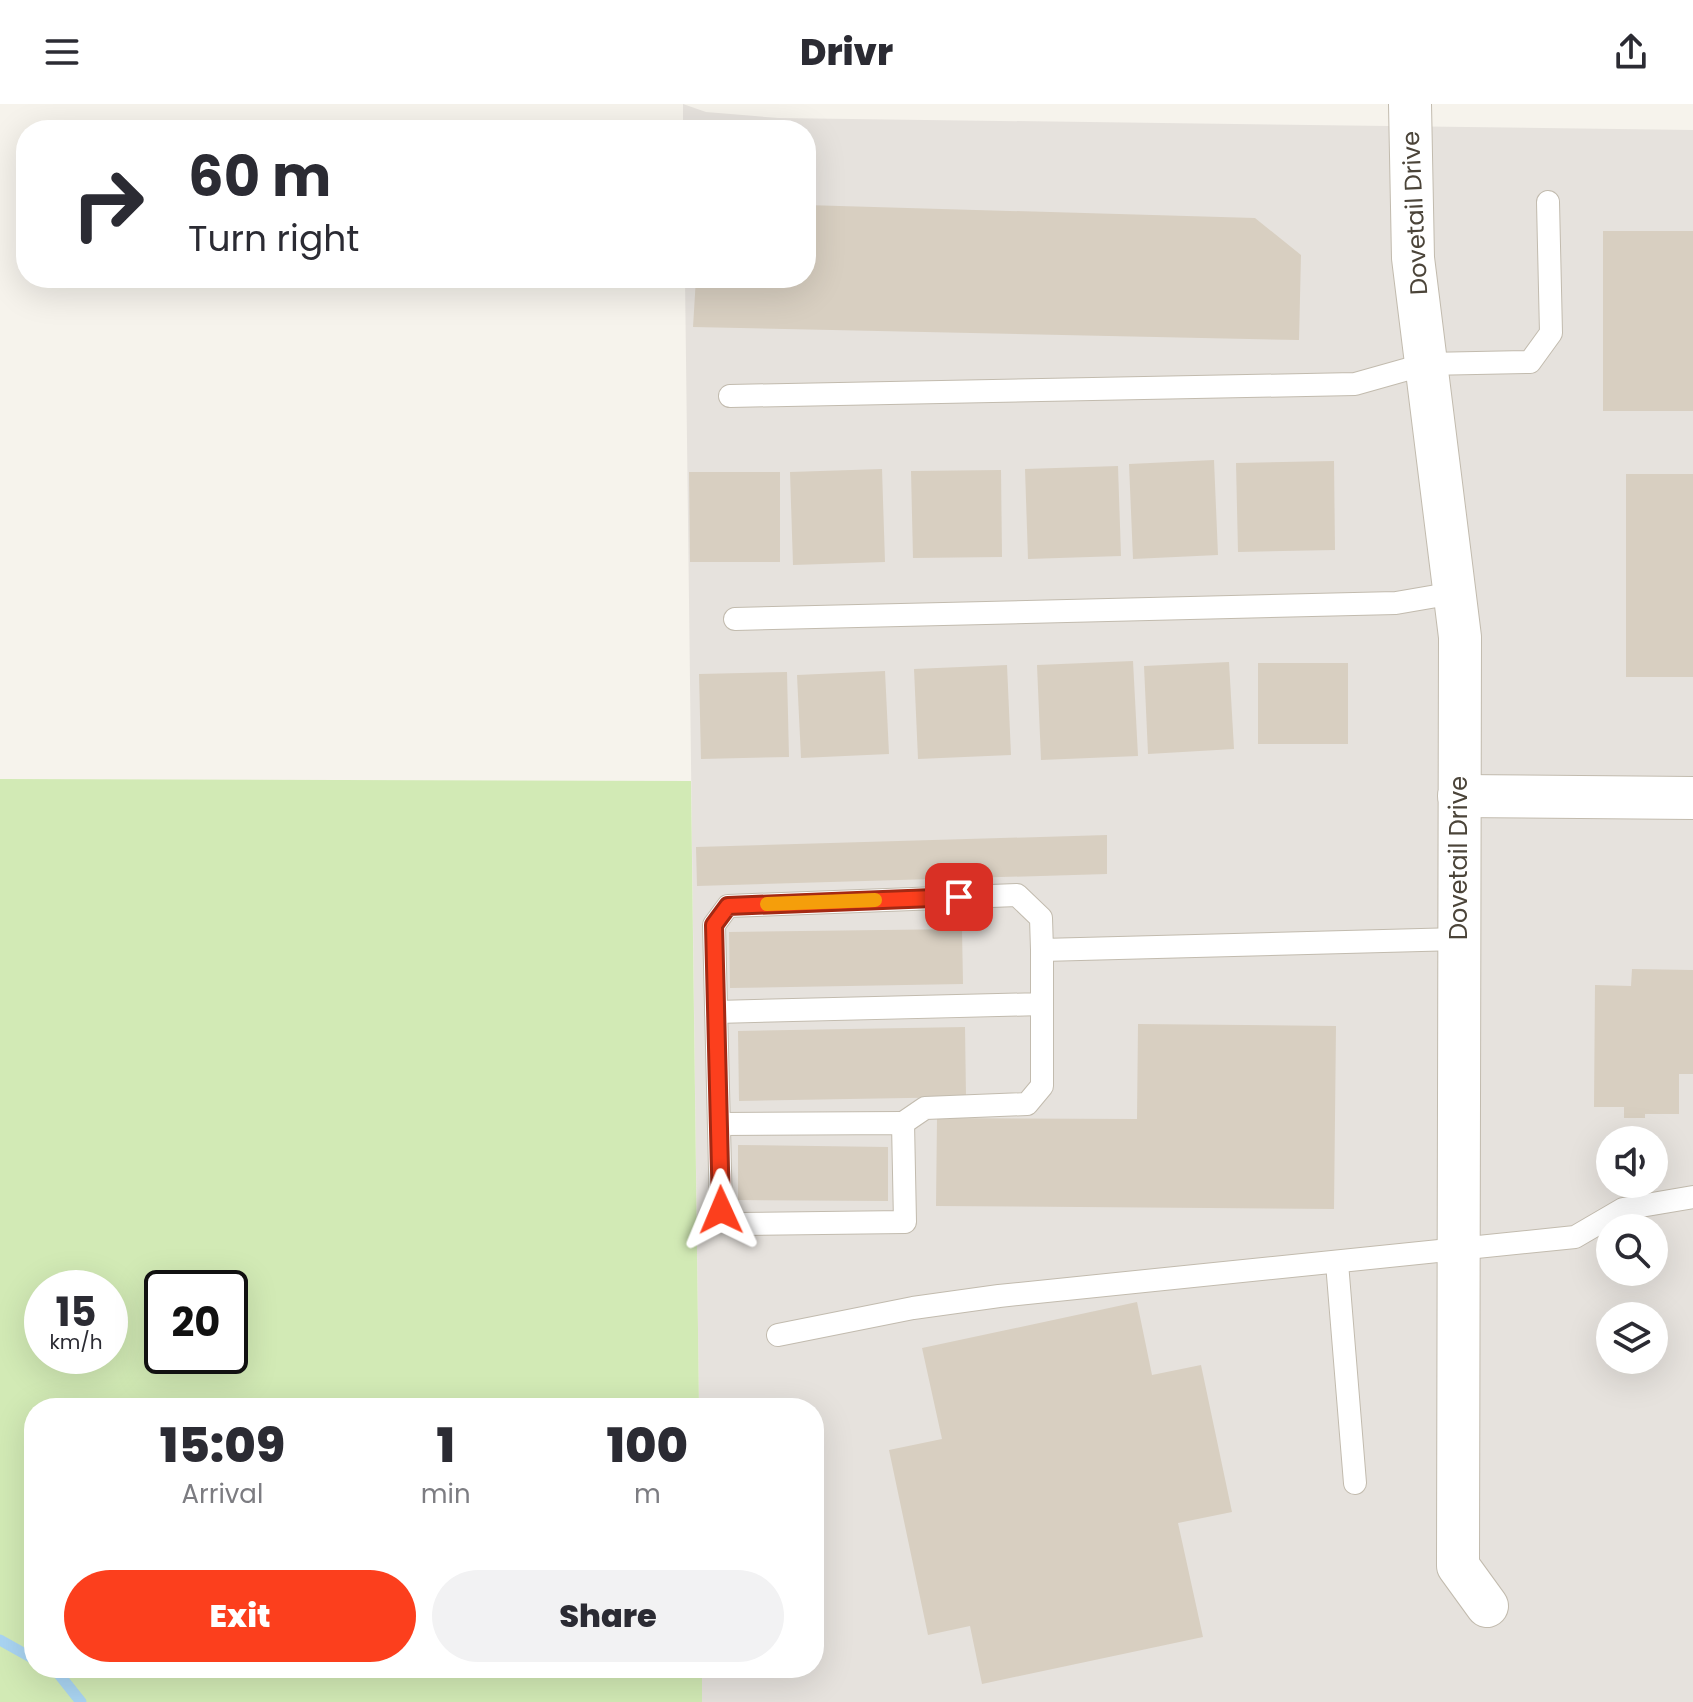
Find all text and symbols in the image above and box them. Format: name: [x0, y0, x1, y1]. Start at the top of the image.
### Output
text: Drivr: [800, 27, 893, 78]
icon: menu: [40, 30, 84, 74]
icon: share: [1609, 30, 1653, 74]
street label: Dovetail Drive: [1394, 130, 1435, 296]
text: 60 m: [188, 137, 331, 216]
icon: right: [56, 152, 160, 256]
text: Turn right: [188, 213, 359, 264]
street label: Dovetail Drive: [1442, 776, 1475, 940]
pin: [925, 863, 993, 931]
icon: arrive: [937, 875, 981, 919]
map controls: [1596, 1126, 1668, 1374]
button: sound: [1596, 1126, 1668, 1198]
position arrow: [679, 1168, 763, 1252]
button: search: [1596, 1214, 1668, 1286]
speed limit sign: 20: [144, 1270, 248, 1374]
text: 15: [55, 1284, 97, 1340]
button: layers: [1596, 1302, 1668, 1374]
text: km/h: [49, 1328, 103, 1356]
text: 15:09: [160, 1412, 285, 1479]
text: 1: [436, 1412, 455, 1479]
text: 100: [607, 1412, 688, 1479]
text: Arrival: [181, 1476, 263, 1512]
text: min: [421, 1476, 471, 1512]
text: m: [634, 1476, 661, 1512]
button: Exit: [64, 1570, 416, 1662]
button: Share: [432, 1570, 784, 1662]

